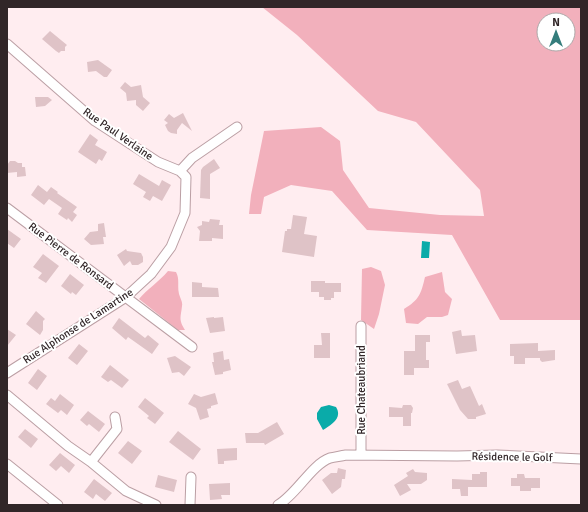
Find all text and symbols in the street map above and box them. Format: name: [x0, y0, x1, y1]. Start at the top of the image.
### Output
north arrow: [536, 12, 576, 52]
text: N: [552, 16, 560, 29]
street label: Rue Paul Verlaine: [81, 105, 155, 163]
street label: Rue Pierre de Ronsard: [26, 220, 116, 292]
street label: Rue Alphonse de Lamartine: [21, 286, 135, 366]
street label: Rue Chateaubriand: [355, 345, 368, 435]
street label: Résidence le Golf: [471, 450, 554, 464]

